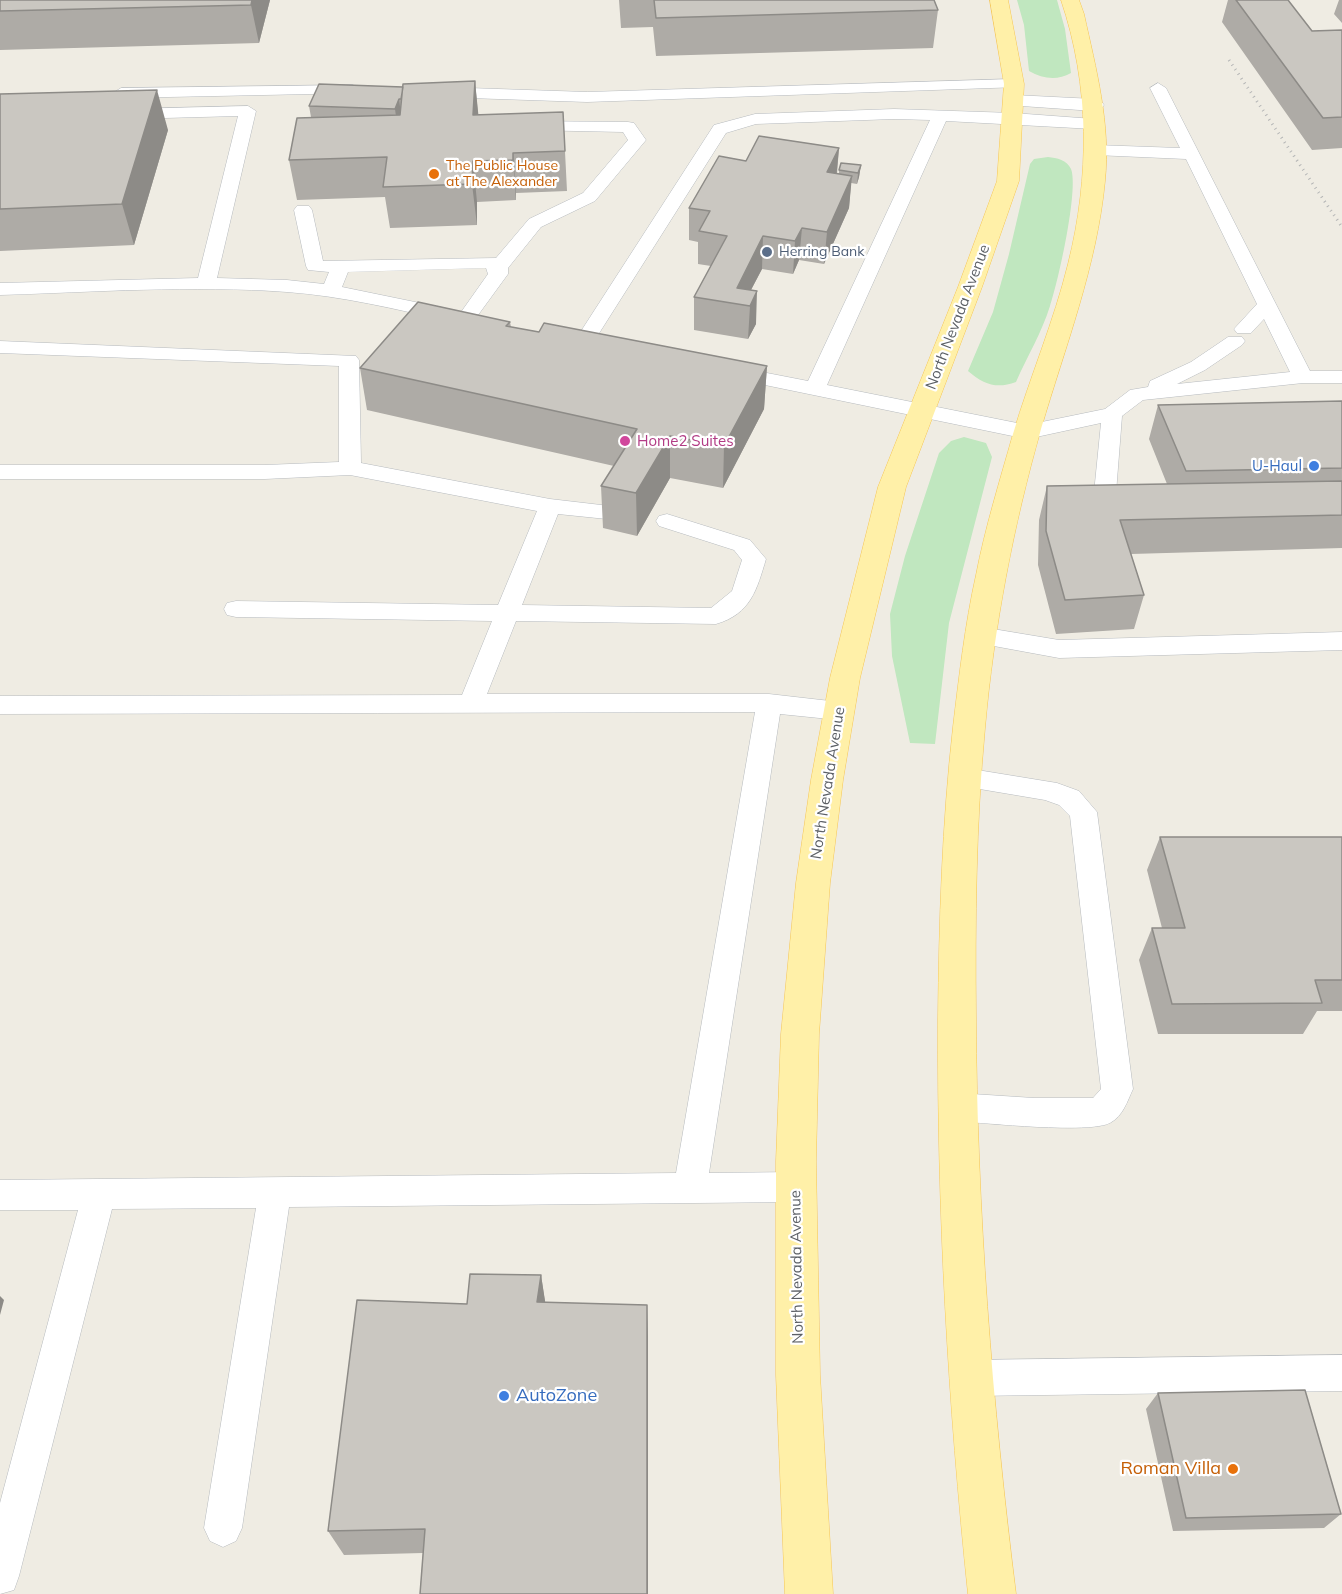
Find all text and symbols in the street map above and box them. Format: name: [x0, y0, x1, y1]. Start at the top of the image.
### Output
place label: The Public House at The Alexander: [446, 158, 558, 190]
marker: The Public House at The Alexander: [427, 167, 441, 181]
street label: North Nevada Avenue: [922, 242, 994, 392]
place label: Herring Bank: [779, 244, 864, 260]
marker: Herring Bank: [760, 245, 774, 259]
place label: Home2 Suites: [637, 432, 734, 450]
marker: Home2 Suites: [618, 434, 632, 448]
place label: U-Haul: [1252, 457, 1302, 475]
marker: U-Haul: [1307, 459, 1321, 473]
street label: North Nevada Avenue: [807, 706, 849, 860]
street label: North Nevada Avenue: [787, 1190, 807, 1344]
place label: AutoZone: [516, 1385, 597, 1407]
marker: AutoZone: [497, 1389, 511, 1403]
place label: Roman Villa: [1120, 1458, 1221, 1480]
marker: Roman Villa: [1226, 1462, 1240, 1476]

